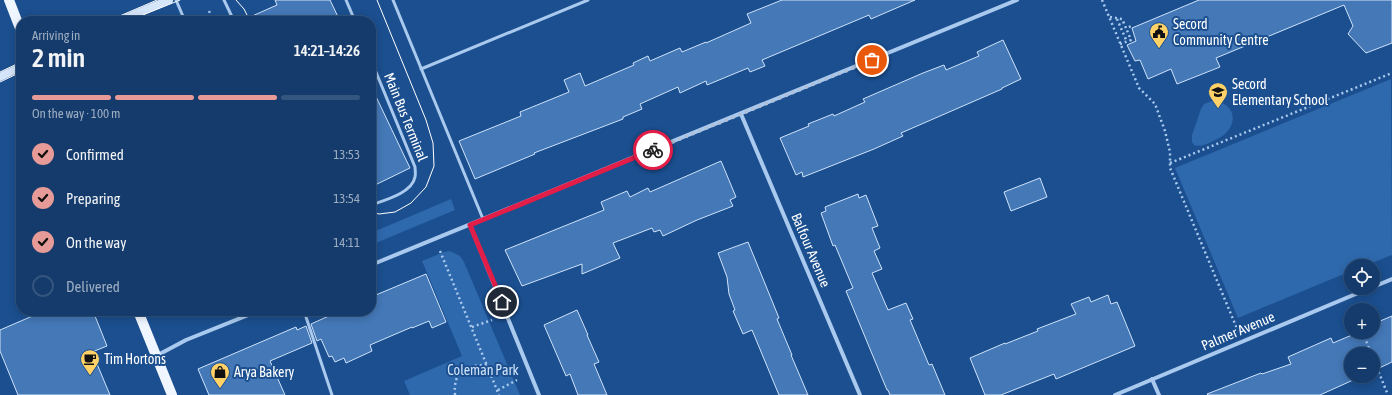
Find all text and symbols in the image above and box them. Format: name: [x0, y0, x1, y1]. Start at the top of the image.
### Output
place label: Secord Community Centre: [1173, 16, 1269, 48]
public building icon: Secord Community Centre: [1148, 21, 1170, 49]
text: Arriving in: [32, 28, 80, 43]
text: 14:21–14:26: [294, 42, 360, 59]
text: 2 min: [32, 43, 85, 73]
pin: [855, 43, 889, 77]
icon: bag: [861, 49, 883, 71]
street label: Main Bus Terminal: [381, 70, 431, 164]
place label: Secord Elementary School: [1232, 76, 1328, 108]
school or university icon: Secord Elementary School: [1207, 81, 1229, 109]
text: On the way · 100 m: [32, 106, 120, 121]
courier: [633, 130, 673, 170]
icon: bike: [642, 139, 664, 161]
icon: check: [32, 143, 54, 165]
text: Confirmed: [66, 146, 124, 163]
text: 13:53: [333, 147, 360, 162]
icon: check: [32, 187, 54, 209]
text: Preparing: [66, 190, 120, 207]
text: 13:54: [333, 191, 360, 206]
street label: Balfour Avenue: [788, 211, 834, 289]
icon: check: [32, 231, 54, 253]
text: On the way: [66, 234, 127, 251]
text: 14:11: [333, 235, 360, 250]
map controls: [1344, 259, 1380, 383]
button: locate: [1344, 259, 1380, 295]
text: Delivered: [66, 278, 120, 295]
pin: [485, 285, 519, 319]
icon: home: [491, 291, 513, 313]
button: +: [1344, 303, 1380, 339]
street label: Palmer Avenue: [1199, 308, 1277, 354]
button: −: [1344, 347, 1380, 383]
cafe icon: Tim Hortons: [79, 348, 101, 376]
place label: Tim Hortons: [104, 351, 166, 367]
shop icon: Arya Bakery: [209, 361, 231, 389]
park label: Coleman Park: [447, 362, 519, 378]
place label: Arya Bakery: [234, 364, 295, 380]

